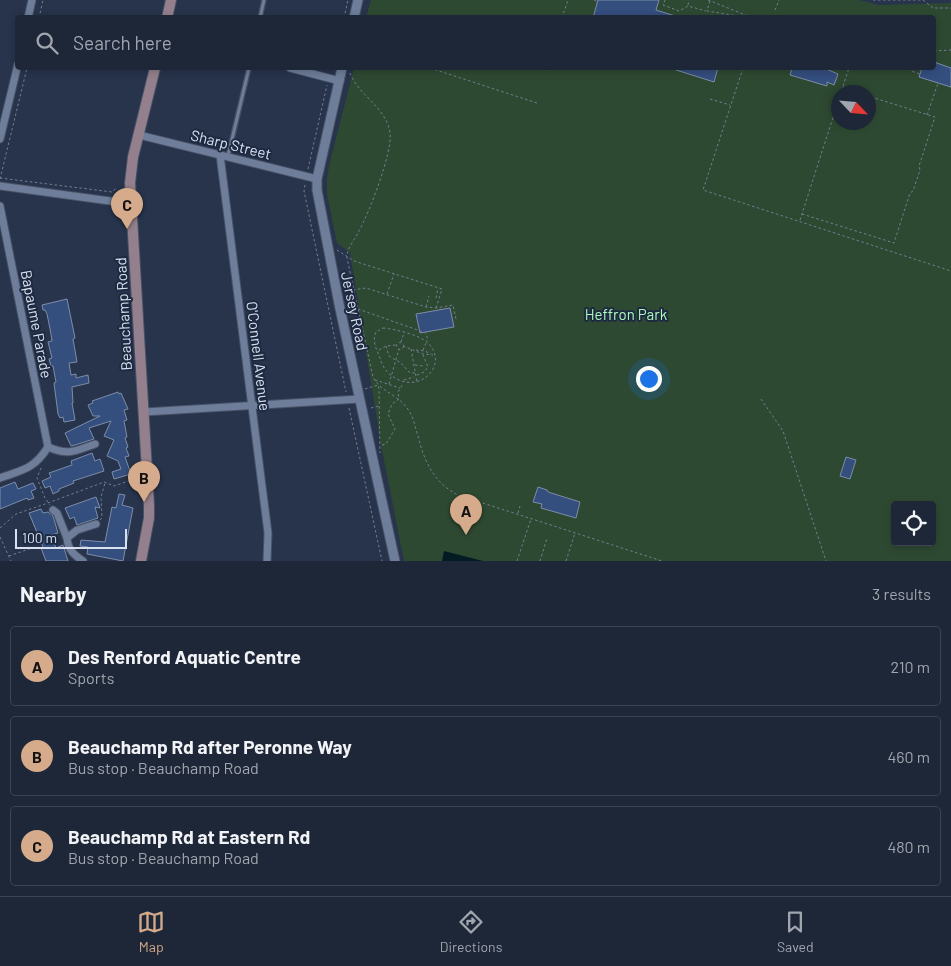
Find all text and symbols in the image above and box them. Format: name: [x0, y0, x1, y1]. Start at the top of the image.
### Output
search box: [15, 15, 936, 70]
icon: search: [33, 29, 61, 57]
text: Search here: [73, 31, 172, 54]
north arrow: [831, 85, 876, 130]
street label: Sharp Street: [189, 125, 273, 163]
pin: C: [111, 188, 143, 229]
street label: Beauchamp Road: [111, 257, 135, 371]
street label: Bapaume Parade: [18, 268, 56, 380]
street label: Jersey Road: [338, 270, 372, 352]
street label: O'Connell Avenue: [243, 300, 275, 412]
park label: Heffron Park: [585, 305, 668, 323]
your location: [636, 366, 662, 392]
pin: B: [128, 461, 160, 502]
pin: A: [450, 494, 482, 535]
map controls: [891, 501, 936, 546]
button: locate: [891, 501, 936, 546]
scale bar: [15, 526, 128, 549]
text: 100 m: [22, 529, 57, 546]
text: Nearby: [20, 581, 86, 606]
text: 3 results: [872, 584, 931, 603]
text: Des Renford Aquatic Centre: [68, 645, 301, 668]
text: A: [32, 657, 42, 676]
text: 210 m: [891, 657, 930, 676]
text: Sports: [68, 668, 114, 687]
text: Beauchamp Rd after Peronne Way: [68, 735, 352, 758]
text: B: [32, 747, 42, 766]
text: 460 m: [887, 747, 930, 766]
text: Bus stop · Beauchamp Road: [68, 758, 259, 777]
text: Beauchamp Rd at Eastern Rd: [68, 825, 310, 848]
text: C: [32, 837, 42, 856]
text: 480 m: [887, 837, 930, 856]
text: Bus stop · Beauchamp Road: [68, 848, 259, 867]
tab: Map: [137, 908, 165, 955]
tab: Directions: [440, 908, 502, 955]
tab: Saved: [777, 908, 814, 955]

